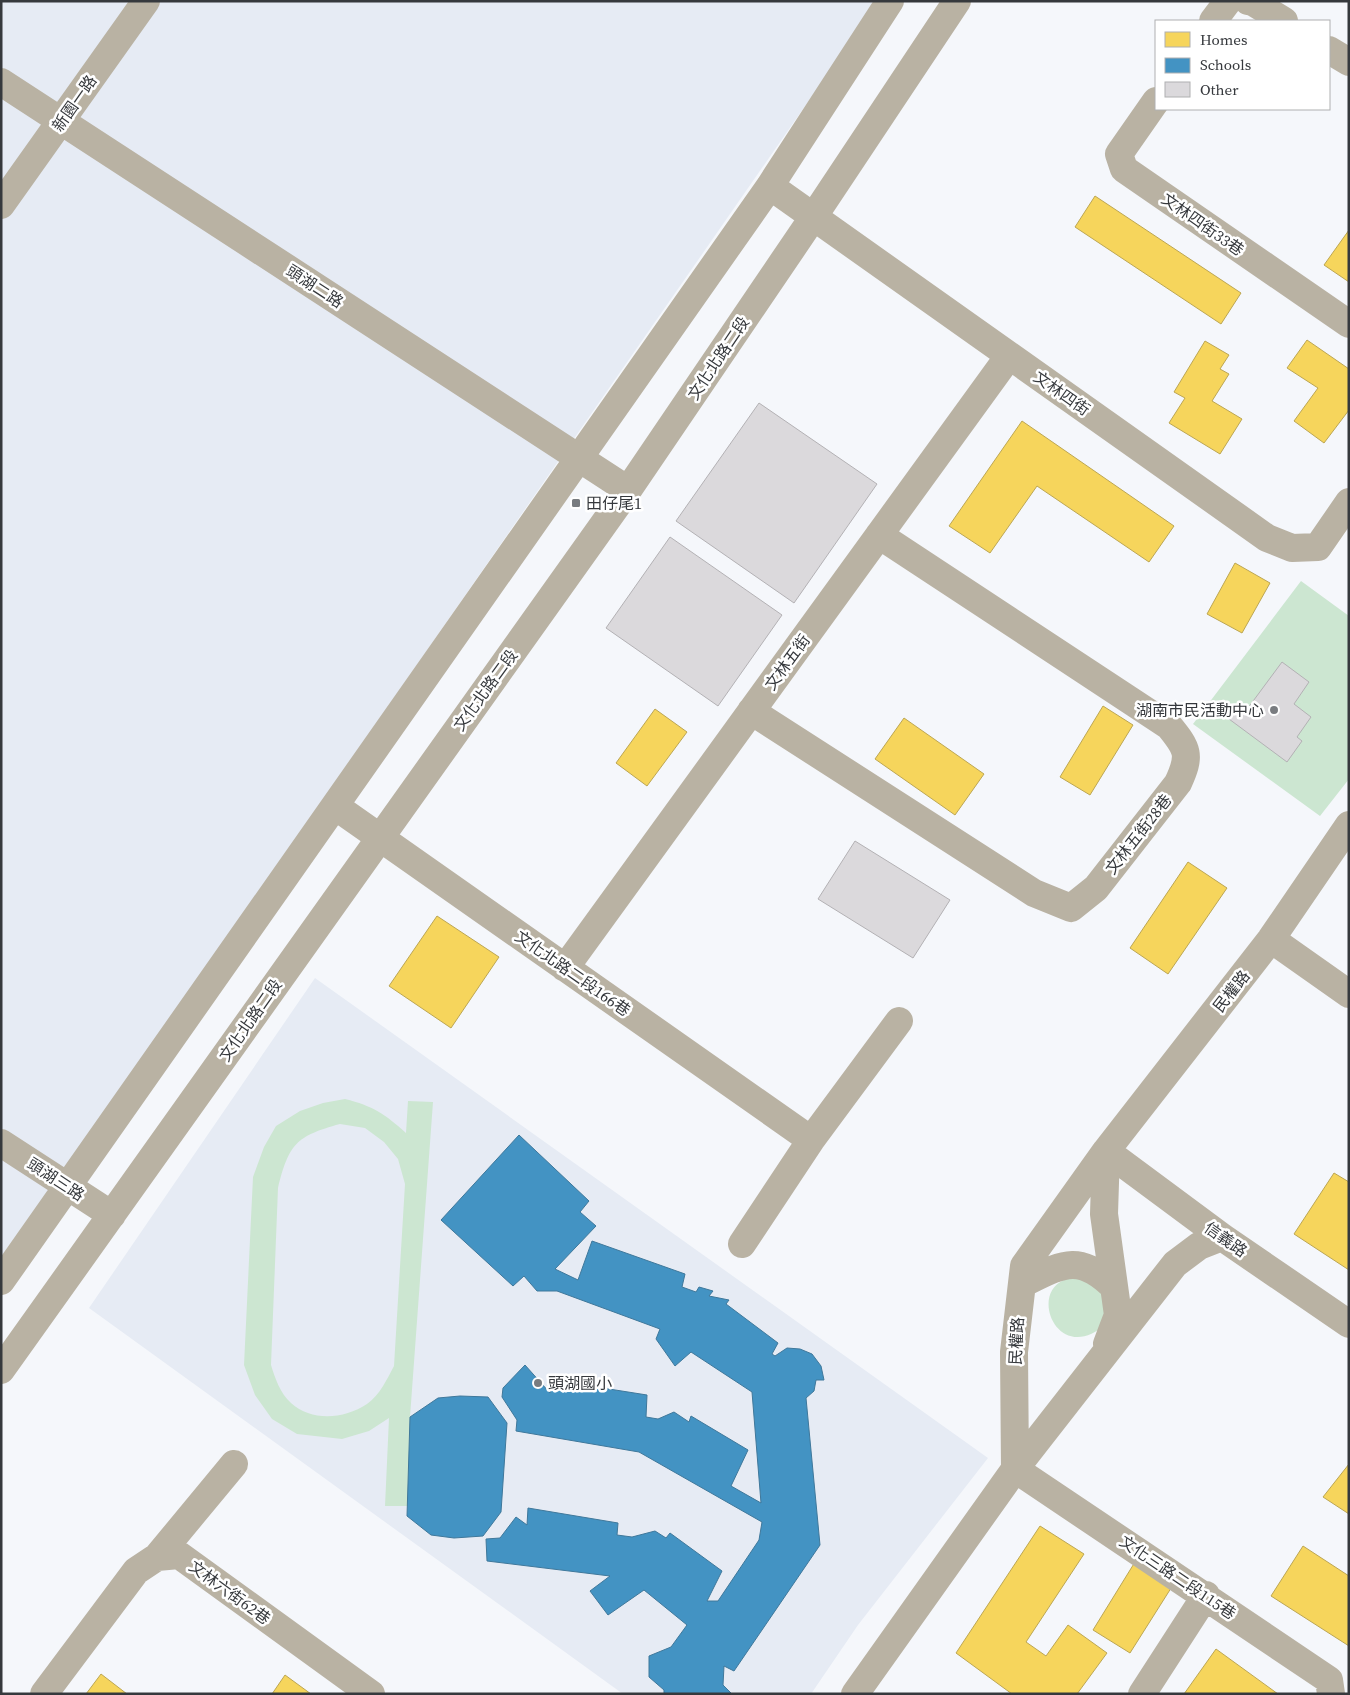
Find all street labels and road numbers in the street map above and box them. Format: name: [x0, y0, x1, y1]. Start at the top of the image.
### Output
street label: 新園一路: [47, 70, 101, 136]
street label: 文林四街33巷: [1157, 187, 1249, 261]
street label: 頭湖二路: [282, 259, 348, 313]
street label: 文化北路二段: [682, 312, 754, 404]
street label: 文林四街: [1029, 366, 1095, 420]
street label: 文林五街: [759, 630, 815, 694]
street label: 文化北路二段: [448, 645, 522, 735]
street label: 文林五街28巷: [1100, 789, 1176, 879]
street label: 文化北路二段166巷: [511, 925, 635, 1021]
street label: 民權路: [1208, 965, 1254, 1017]
street label: 文化北路二段: [213, 974, 287, 1066]
street label: 頭湖三路: [23, 1152, 89, 1206]
street label: 信義路: [1200, 1216, 1252, 1262]
street label: 民權路: [1004, 1316, 1028, 1366]
street label: 文化三路二段115巷: [1115, 1530, 1241, 1624]
street label: 文林六街62巷: [185, 1555, 275, 1629]

